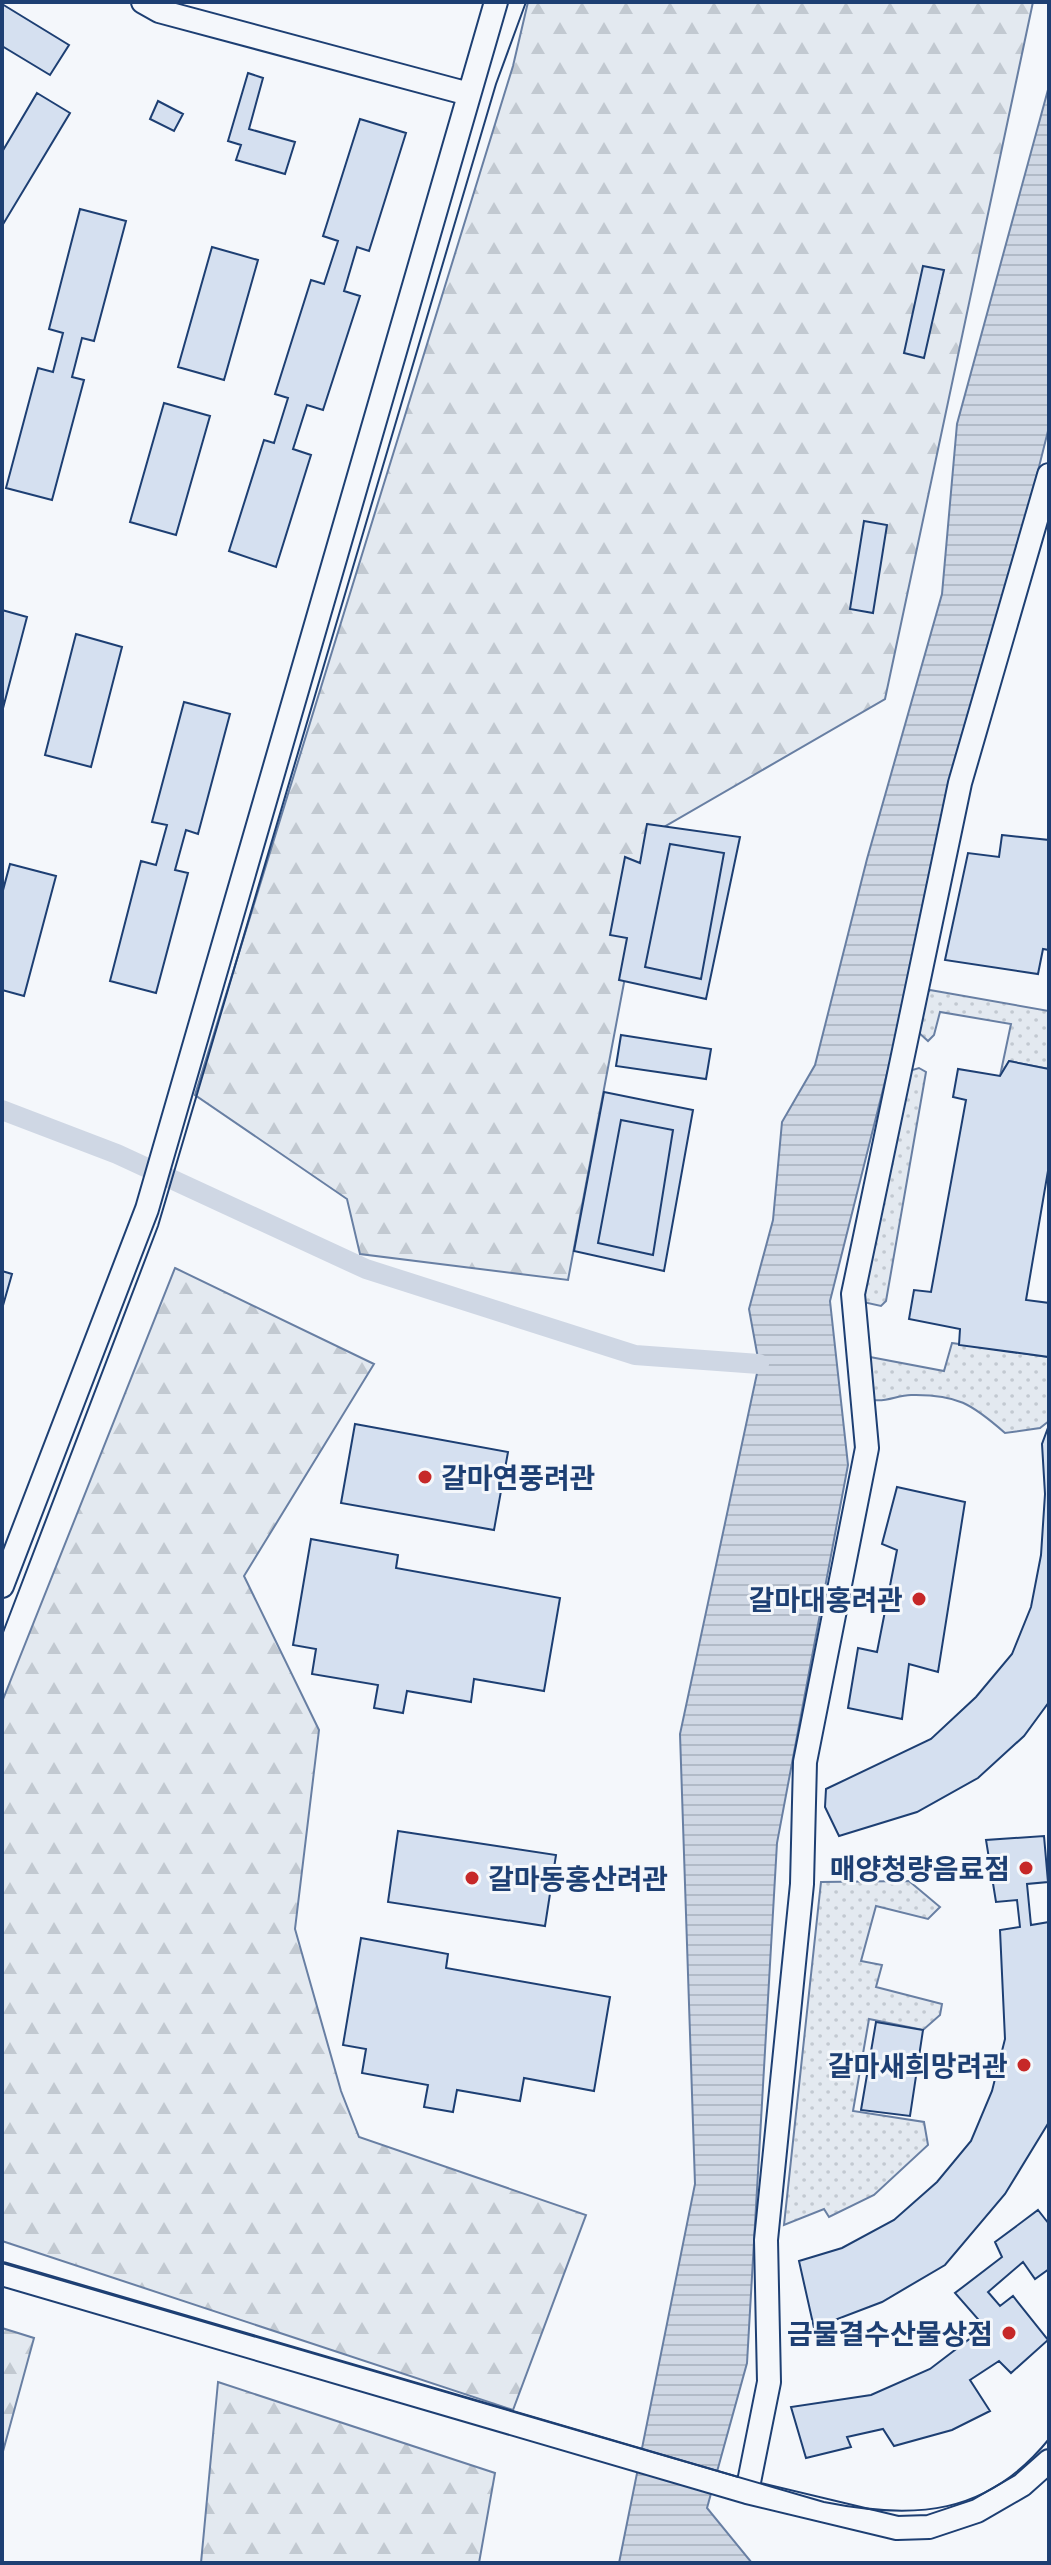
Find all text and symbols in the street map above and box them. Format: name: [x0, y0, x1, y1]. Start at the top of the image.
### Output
place label: 갈마연풍려관: [441, 1459, 596, 1496]
marker: 갈마연풍려관: [416, 1468, 434, 1486]
place label: 갈마대홍려관: [748, 1581, 903, 1618]
marker: 갈마대홍려관: [910, 1590, 928, 1608]
place label: 매양청량음료점: [830, 1850, 1010, 1887]
marker: 매양청량음료점: [1017, 1859, 1035, 1877]
place label: 갈마동홍산려관: [488, 1860, 668, 1897]
marker: 갈마동홍산려관: [463, 1869, 481, 1887]
place label: 갈마새희망려관: [828, 2047, 1008, 2084]
marker: 갈마새희망려관: [1015, 2056, 1033, 2074]
place label: 금물결수산물상점: [787, 2315, 993, 2352]
marker: 금물결수산물상점: [1000, 2324, 1018, 2342]

